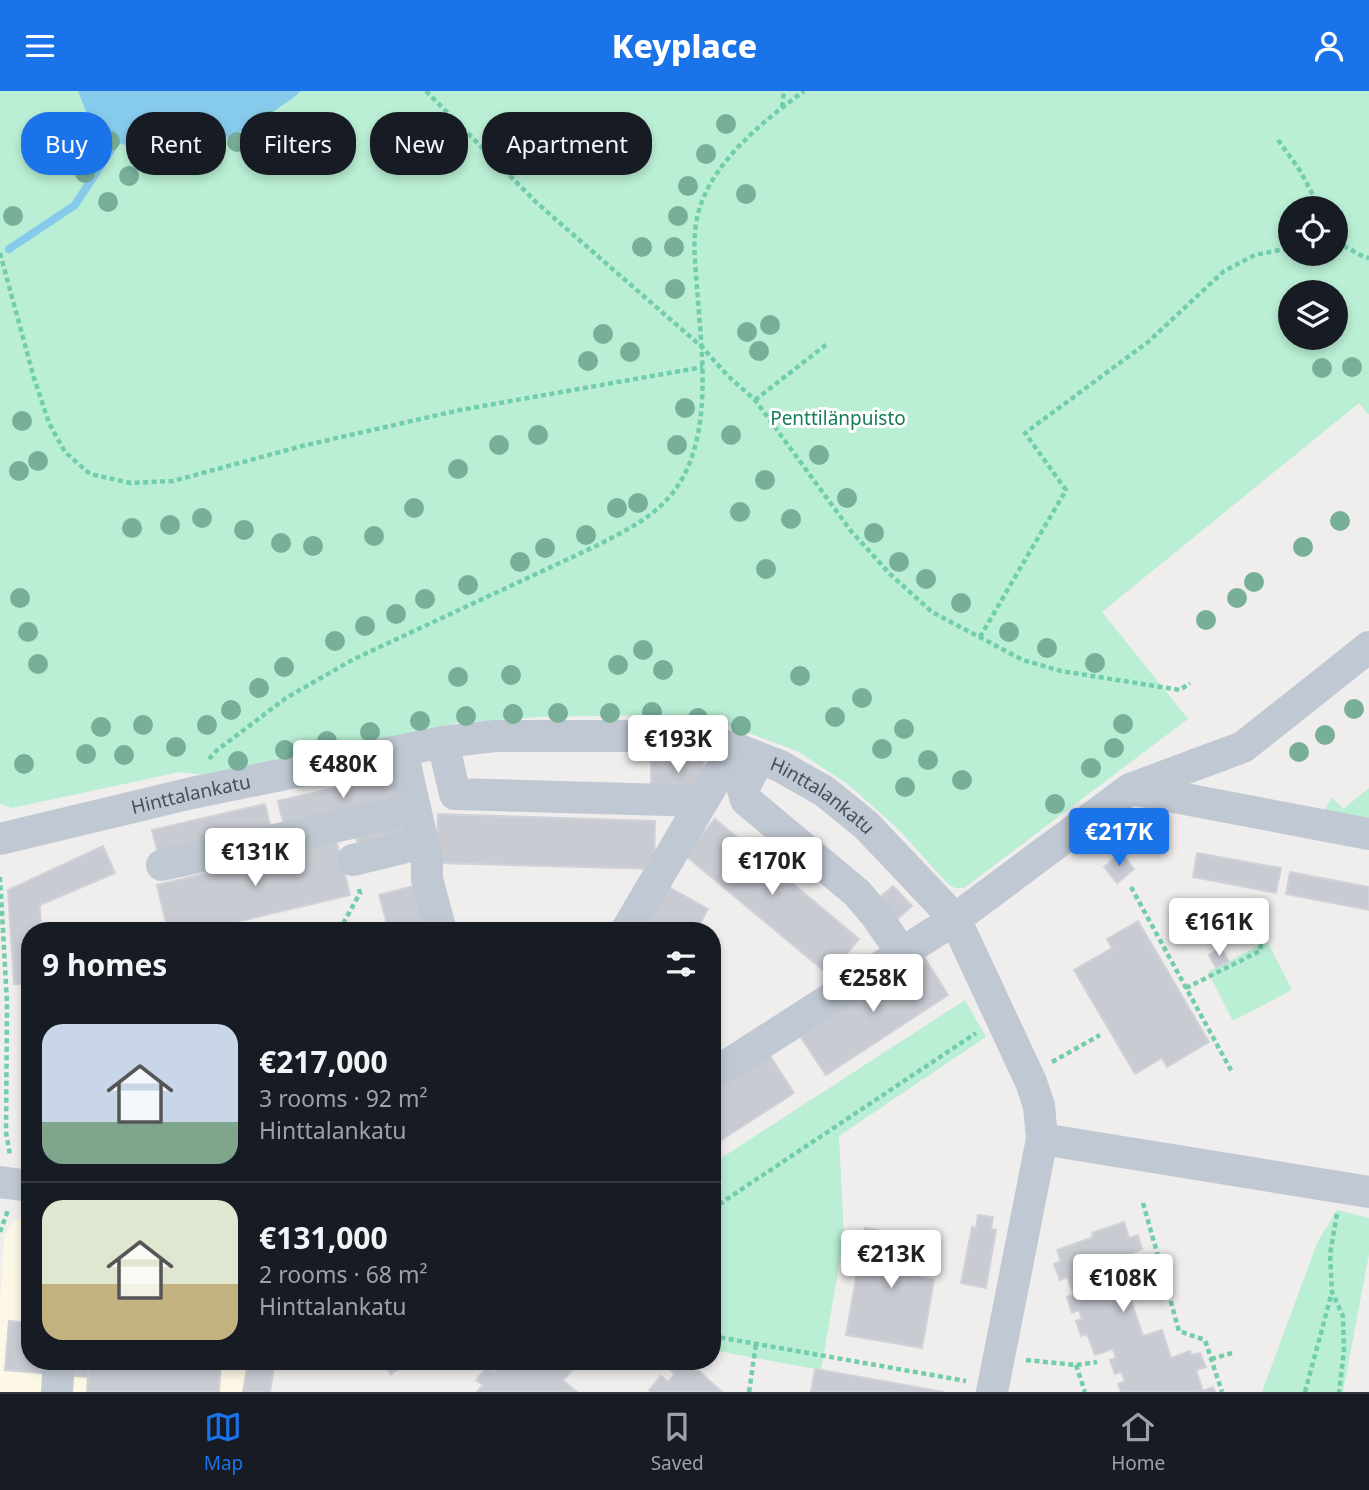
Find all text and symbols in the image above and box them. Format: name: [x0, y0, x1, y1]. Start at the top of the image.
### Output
text: Keyplace: [612, 24, 757, 67]
icon: menu: [21, 27, 59, 65]
icon: person: [1310, 27, 1348, 65]
chip: Buy: [21, 112, 112, 175]
chip: Rent: [126, 112, 226, 175]
chip: Filters: [240, 112, 356, 175]
chip: New: [370, 112, 468, 175]
chip: Apartment: [482, 112, 652, 175]
map controls: [1278, 196, 1348, 350]
button: locate: [1278, 196, 1348, 266]
button: layers: [1278, 280, 1348, 350]
park label: Penttilänpuisto: [770, 405, 906, 431]
pin: €193K: [629, 715, 727, 775]
text: €193K: [644, 722, 712, 754]
pin: €480K: [294, 741, 392, 800]
text: €480K: [309, 747, 377, 779]
street label: Hinttalankatu: [767, 750, 881, 840]
street label: Hinttalankatu: [128, 768, 253, 820]
pin: €217K: [1070, 809, 1168, 868]
text: €217K: [1085, 815, 1153, 847]
pin: €131K: [206, 829, 304, 888]
text: €131K: [221, 835, 289, 867]
pin: €170K: [723, 837, 821, 897]
text: €170K: [738, 844, 806, 876]
pin: €161K: [1170, 899, 1268, 958]
text: €161K: [1185, 905, 1253, 937]
text: 9 homes: [42, 944, 167, 985]
icon: filters: [662, 945, 700, 983]
pin: €258K: [824, 955, 922, 1014]
text: €258K: [839, 961, 907, 993]
text: €217,000: [259, 1041, 388, 1082]
icon: home: [98, 1052, 182, 1136]
text: 3 rooms · 92 m²: [259, 1082, 428, 1114]
text: Hinttalankatu: [259, 1114, 406, 1146]
text: €131,000: [259, 1217, 388, 1258]
icon: home: [98, 1228, 182, 1312]
pin: €213K: [842, 1231, 940, 1290]
text: €213K: [857, 1237, 925, 1269]
pin: €108K: [1074, 1255, 1172, 1314]
text: 2 rooms · 68 m²: [259, 1258, 428, 1290]
text: €108K: [1089, 1261, 1157, 1293]
text: Hinttalankatu: [259, 1290, 406, 1322]
tab: Map: [204, 1408, 243, 1476]
tab: Saved: [651, 1408, 704, 1476]
tab: Home: [1111, 1408, 1165, 1476]

